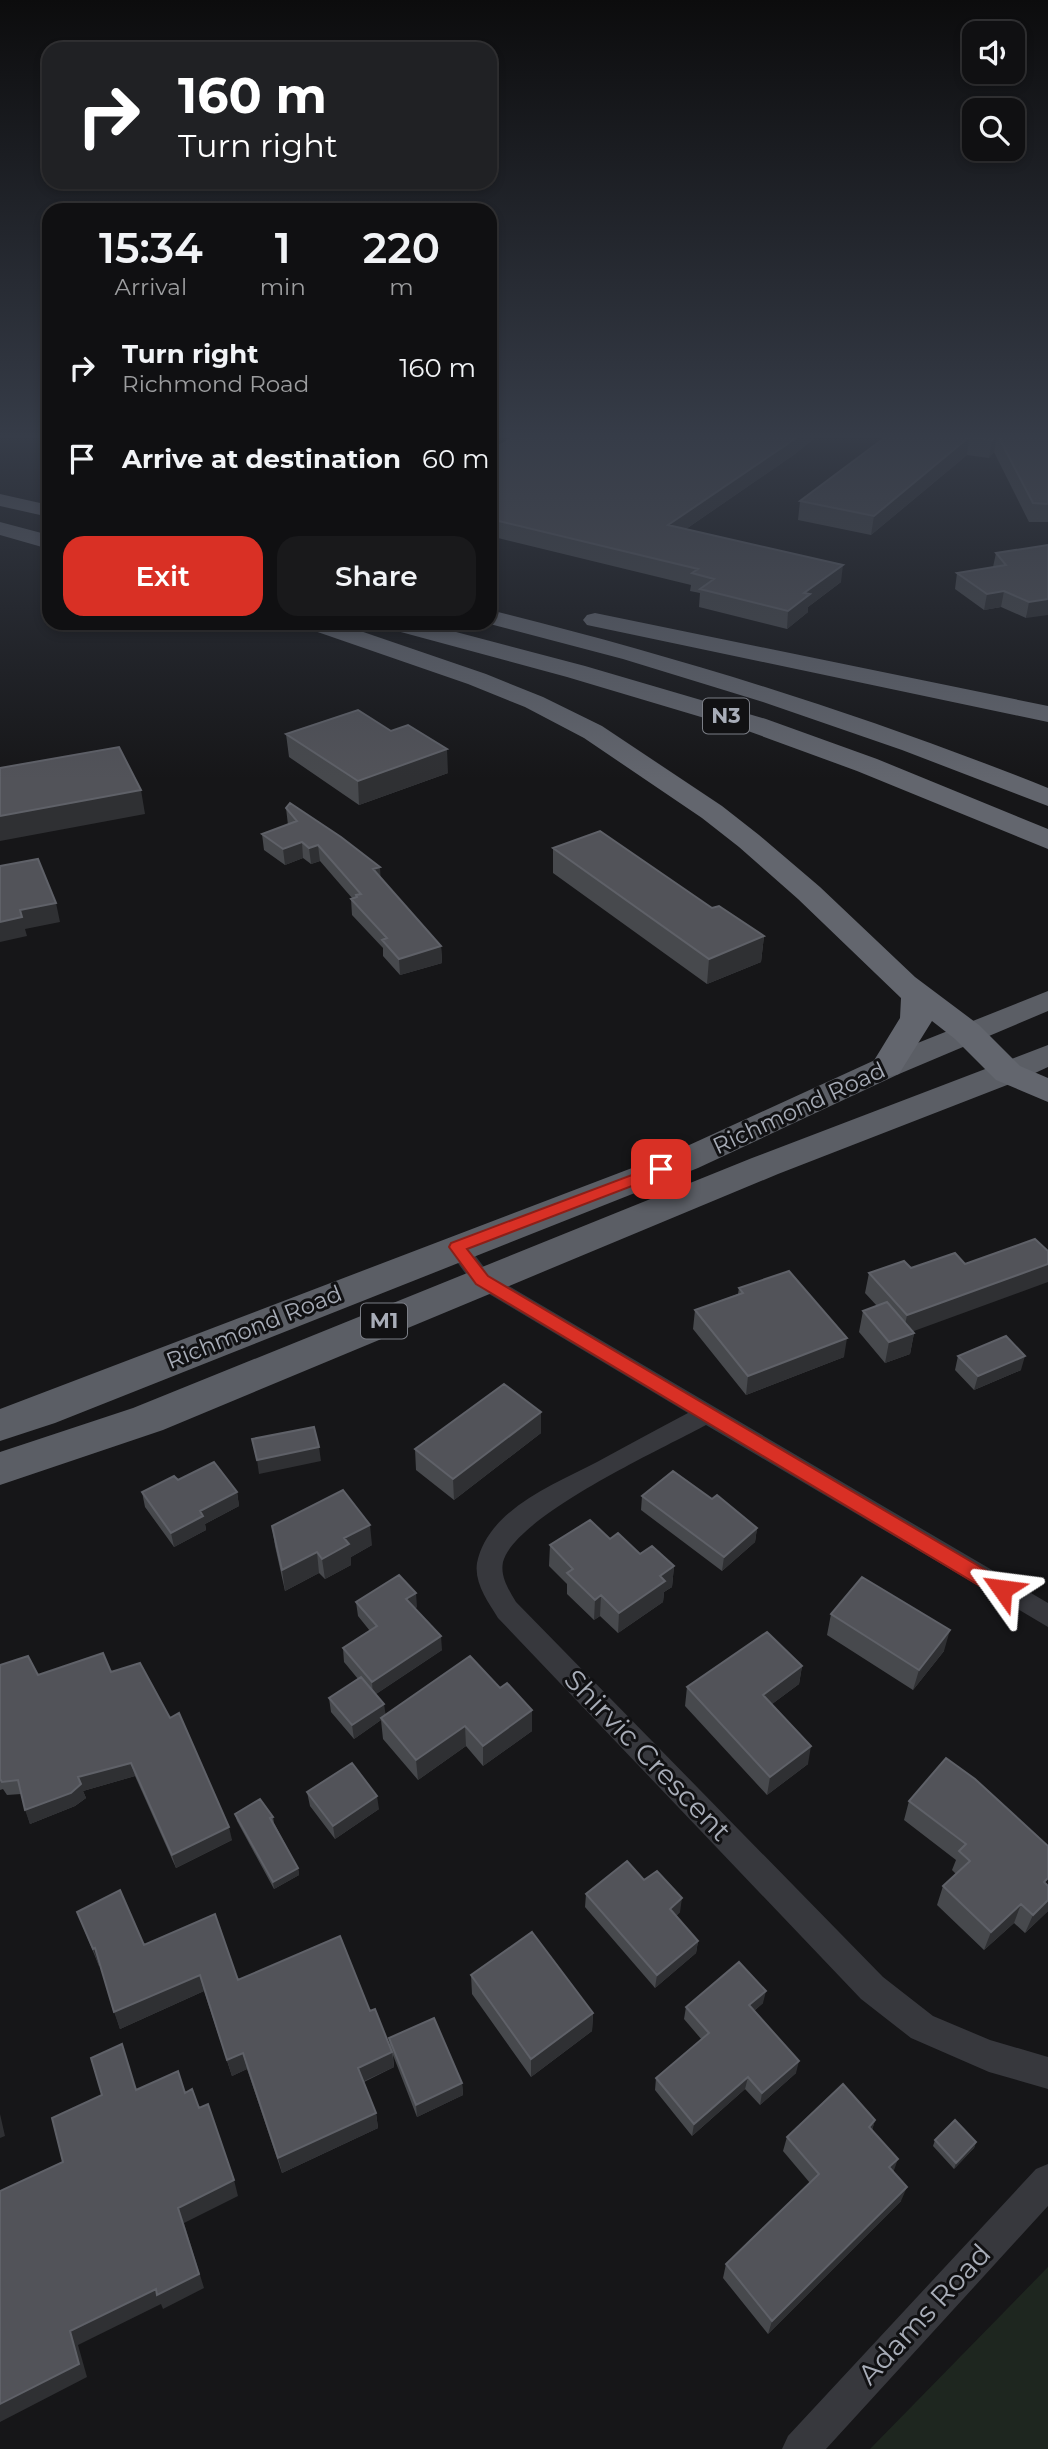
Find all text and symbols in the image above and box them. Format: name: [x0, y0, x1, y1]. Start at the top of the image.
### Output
map controls: [962, 21, 1025, 161]
button: sound: [962, 21, 1025, 84]
text: 160 m: [178, 66, 327, 125]
icon: right: [63, 70, 154, 161]
button: search: [962, 98, 1025, 161]
text: Turn right: [178, 126, 338, 165]
text: 15:34: [99, 222, 203, 274]
text: 1: [275, 222, 291, 274]
text: 220: [363, 222, 440, 274]
text: Arrival: [115, 273, 187, 301]
text: min: [260, 273, 306, 301]
text: m: [389, 273, 414, 301]
text: Turn right: [122, 338, 258, 370]
icon: right: [63, 349, 101, 387]
text: 160 m: [399, 352, 476, 384]
text: Richmond Road: [122, 370, 309, 398]
icon: arrive: [63, 440, 101, 478]
text: Arrive at destination: [122, 443, 401, 475]
text: 60 m: [422, 443, 490, 475]
button: Exit: [63, 536, 263, 616]
button: Share: [277, 536, 476, 616]
road number: N3: [703, 698, 749, 734]
street label: Richmond Road: [708, 1056, 890, 1160]
pin: [631, 1139, 691, 1199]
icon: arrive: [642, 1150, 680, 1188]
street label: Richmond Road: [162, 1279, 346, 1375]
road number: M1: [361, 1304, 407, 1338]
position arrow: [965, 1552, 1039, 1626]
street label: Shirvic Crescent: [558, 1662, 738, 1848]
street label: Adams Road: [850, 2237, 998, 2391]

